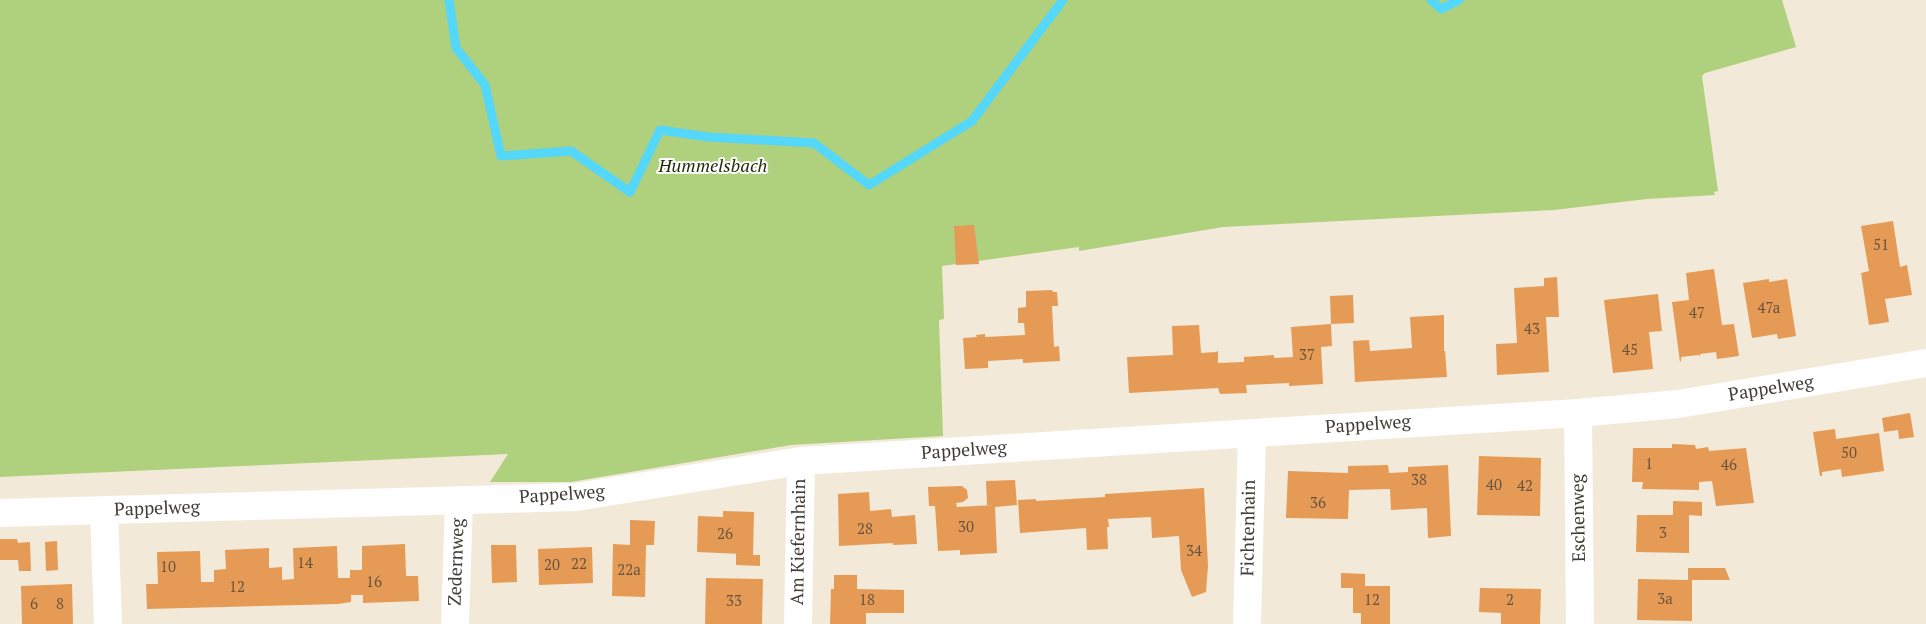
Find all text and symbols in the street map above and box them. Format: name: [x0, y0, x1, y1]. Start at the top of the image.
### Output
park label: Hummelsbach: [659, 156, 767, 178]
house number: 51: [1873, 237, 1889, 255]
house number: 47a: [1758, 300, 1780, 318]
house number: 47: [1689, 305, 1705, 323]
house number: 43: [1524, 321, 1540, 339]
house number: 45: [1622, 342, 1638, 360]
house number: 37: [1299, 347, 1315, 365]
street label: Pappelweg: [1727, 372, 1815, 406]
street label: Pappelweg: [1324, 411, 1412, 439]
street label: Pappelweg: [920, 437, 1008, 465]
house number: 50: [1841, 445, 1857, 463]
house number: 1: [1645, 456, 1653, 474]
house number: 46: [1721, 457, 1737, 475]
house number: 38: [1411, 472, 1427, 490]
street label: Eschenweg: [1567, 474, 1591, 562]
house number: 40: [1486, 477, 1502, 495]
house number: 42: [1517, 478, 1533, 496]
street label: Am Kiefernhain: [787, 479, 811, 605]
street label: Fichtenhain: [1237, 480, 1261, 576]
street label: Pappelweg: [518, 481, 606, 509]
house number: 36: [1310, 495, 1326, 513]
street label: Pappelweg: [114, 497, 200, 521]
street label: Zedernweg: [445, 518, 469, 606]
house number: 30: [958, 519, 974, 537]
house number: 28: [857, 521, 873, 539]
house number: 3: [1659, 525, 1667, 543]
house number: 26: [717, 526, 733, 544]
house number: 34: [1186, 543, 1202, 561]
house number: 14: [297, 555, 313, 573]
house number: 22: [571, 556, 587, 574]
house number: 20: [544, 557, 560, 575]
house number: 10: [160, 559, 176, 577]
house number: 22a: [617, 562, 641, 580]
house number: 16: [366, 574, 382, 592]
house number: 12: [229, 579, 245, 597]
house number: 3a: [1657, 591, 1673, 609]
house number: 18: [859, 592, 875, 610]
house number: 12: [1364, 592, 1380, 610]
house number: 2: [1506, 592, 1514, 610]
house number: 33: [726, 593, 742, 611]
house number: 6: [30, 596, 38, 614]
house number: 8: [56, 596, 64, 614]

